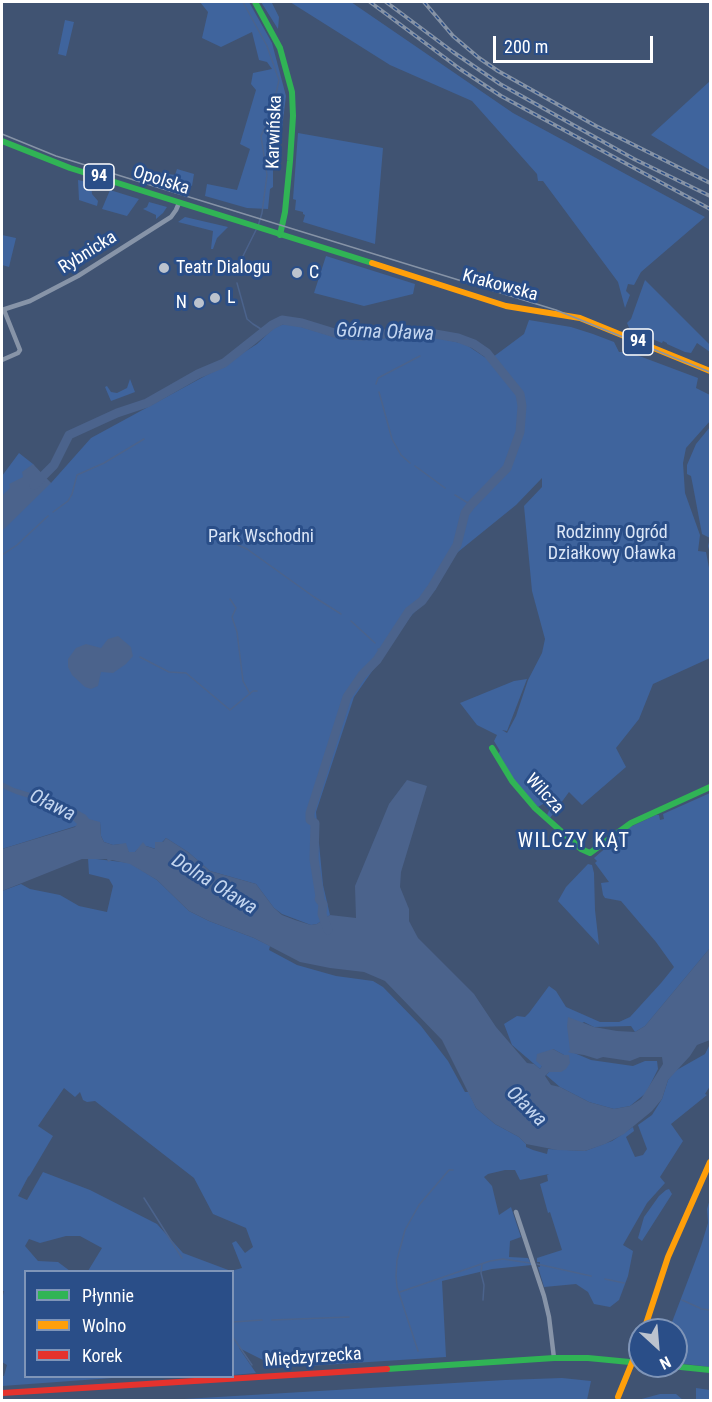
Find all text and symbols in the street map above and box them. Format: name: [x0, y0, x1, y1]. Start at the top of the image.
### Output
scale bar: [496, 24, 656, 62]
text: 200 m: [504, 36, 548, 57]
street label: Karwińska: [263, 95, 287, 169]
street label: Opolska: [130, 162, 192, 200]
road number: 94: [84, 164, 114, 190]
street label: Rybnicka: [55, 227, 121, 279]
place label: Teatr Dialogu: [176, 257, 270, 279]
marker: Teatr Dialogu: [157, 261, 171, 275]
place label: C: [309, 262, 319, 284]
marker: C: [290, 266, 304, 280]
street label: Krakowska: [460, 266, 540, 306]
place label: L: [227, 287, 236, 309]
marker: L: [208, 291, 222, 305]
place label: N: [176, 292, 187, 314]
marker: N: [192, 296, 206, 310]
water label: Górna Oława: [336, 319, 434, 347]
road number: 94: [623, 329, 653, 355]
park label: Rodzinny Ogród Działkowy Oławka: [548, 522, 676, 564]
park label: Park Wschodni: [208, 526, 314, 548]
street label: Wilcza: [520, 770, 568, 818]
water label: Oława: [25, 785, 79, 827]
district label: WILCZY KĄT: [518, 830, 630, 854]
water label: Dolna Oława: [167, 849, 261, 921]
water label: Oława: [501, 1082, 551, 1132]
legend: [24, 1270, 234, 1378]
text: Płynnie: [82, 1285, 134, 1306]
text: Wolno: [82, 1315, 126, 1336]
north arrow: [628, 1318, 688, 1378]
street label: Międzyrzecka: [264, 1344, 362, 1372]
text: Korek: [82, 1345, 122, 1366]
text: N: [657, 1352, 674, 1374]

